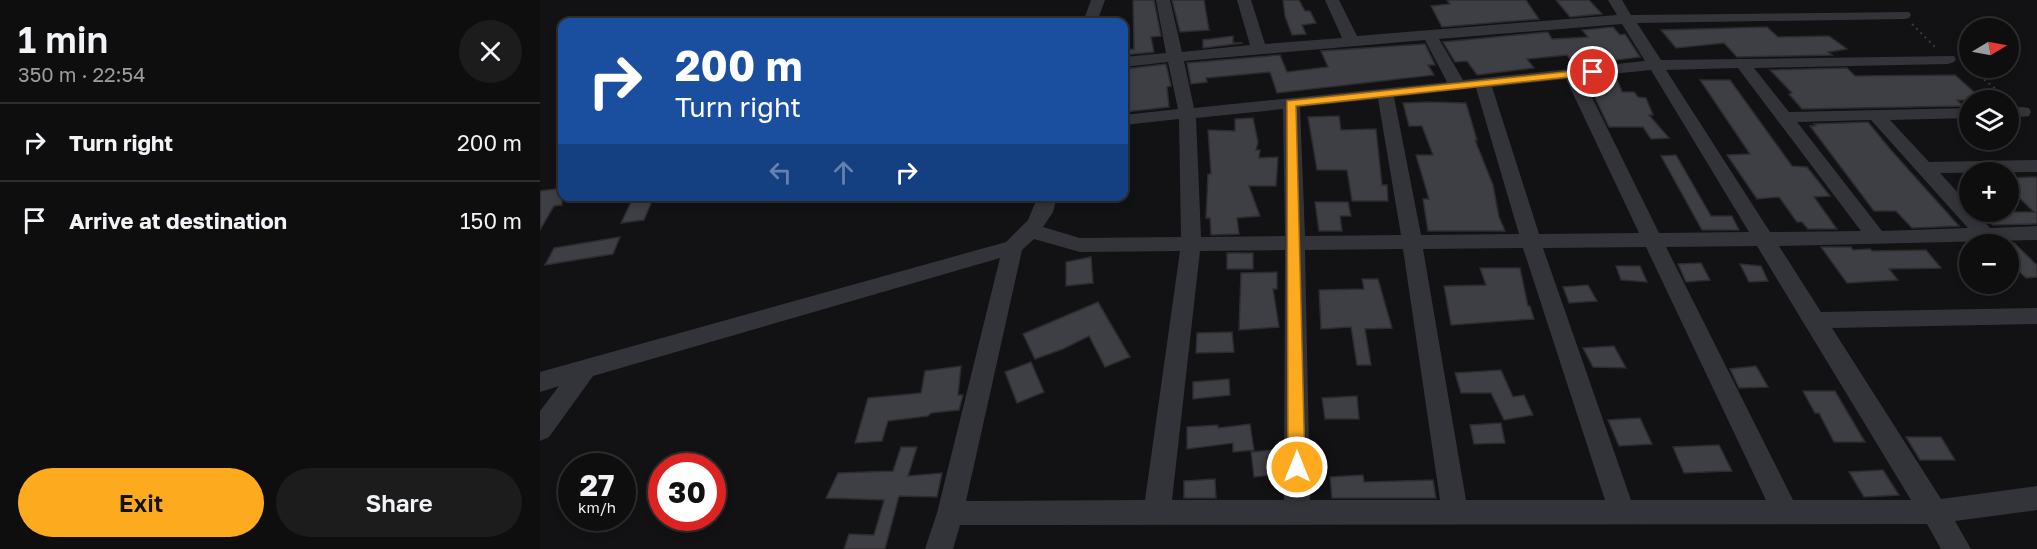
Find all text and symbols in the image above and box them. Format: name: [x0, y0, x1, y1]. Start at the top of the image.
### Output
text: 1 min: [18, 18, 108, 61]
north arrow: [1959, 18, 2019, 78]
map controls: [1959, 18, 2019, 294]
button: close: [459, 20, 522, 83]
text: 200 m: [675, 40, 802, 90]
icon: right: [576, 42, 654, 120]
pin: [1567, 46, 1618, 97]
icon: arrive: [1576, 55, 1609, 88]
text: 350 m · 22:54: [18, 62, 145, 86]
button: layers: [1959, 90, 2019, 150]
text: Turn right: [675, 91, 801, 123]
icon: right: [18, 126, 51, 159]
text: Turn right: [69, 129, 173, 156]
text: 200 m: [457, 129, 522, 156]
icon: left: [764, 156, 797, 189]
icon: ahead: [827, 156, 860, 189]
icon: right: [890, 156, 923, 189]
button: +: [1959, 162, 2019, 222]
icon: arrive: [18, 204, 51, 237]
text: Arrive at destination: [69, 207, 287, 234]
text: 150 m: [460, 207, 522, 234]
button: −: [1959, 234, 2019, 294]
position arrow: [1265, 435, 1329, 499]
speed limit sign: 30: [648, 453, 726, 531]
text: 27: [580, 467, 614, 503]
button: Exit: [18, 468, 264, 537]
button: Share: [276, 468, 522, 537]
text: km/h: [578, 498, 616, 516]

